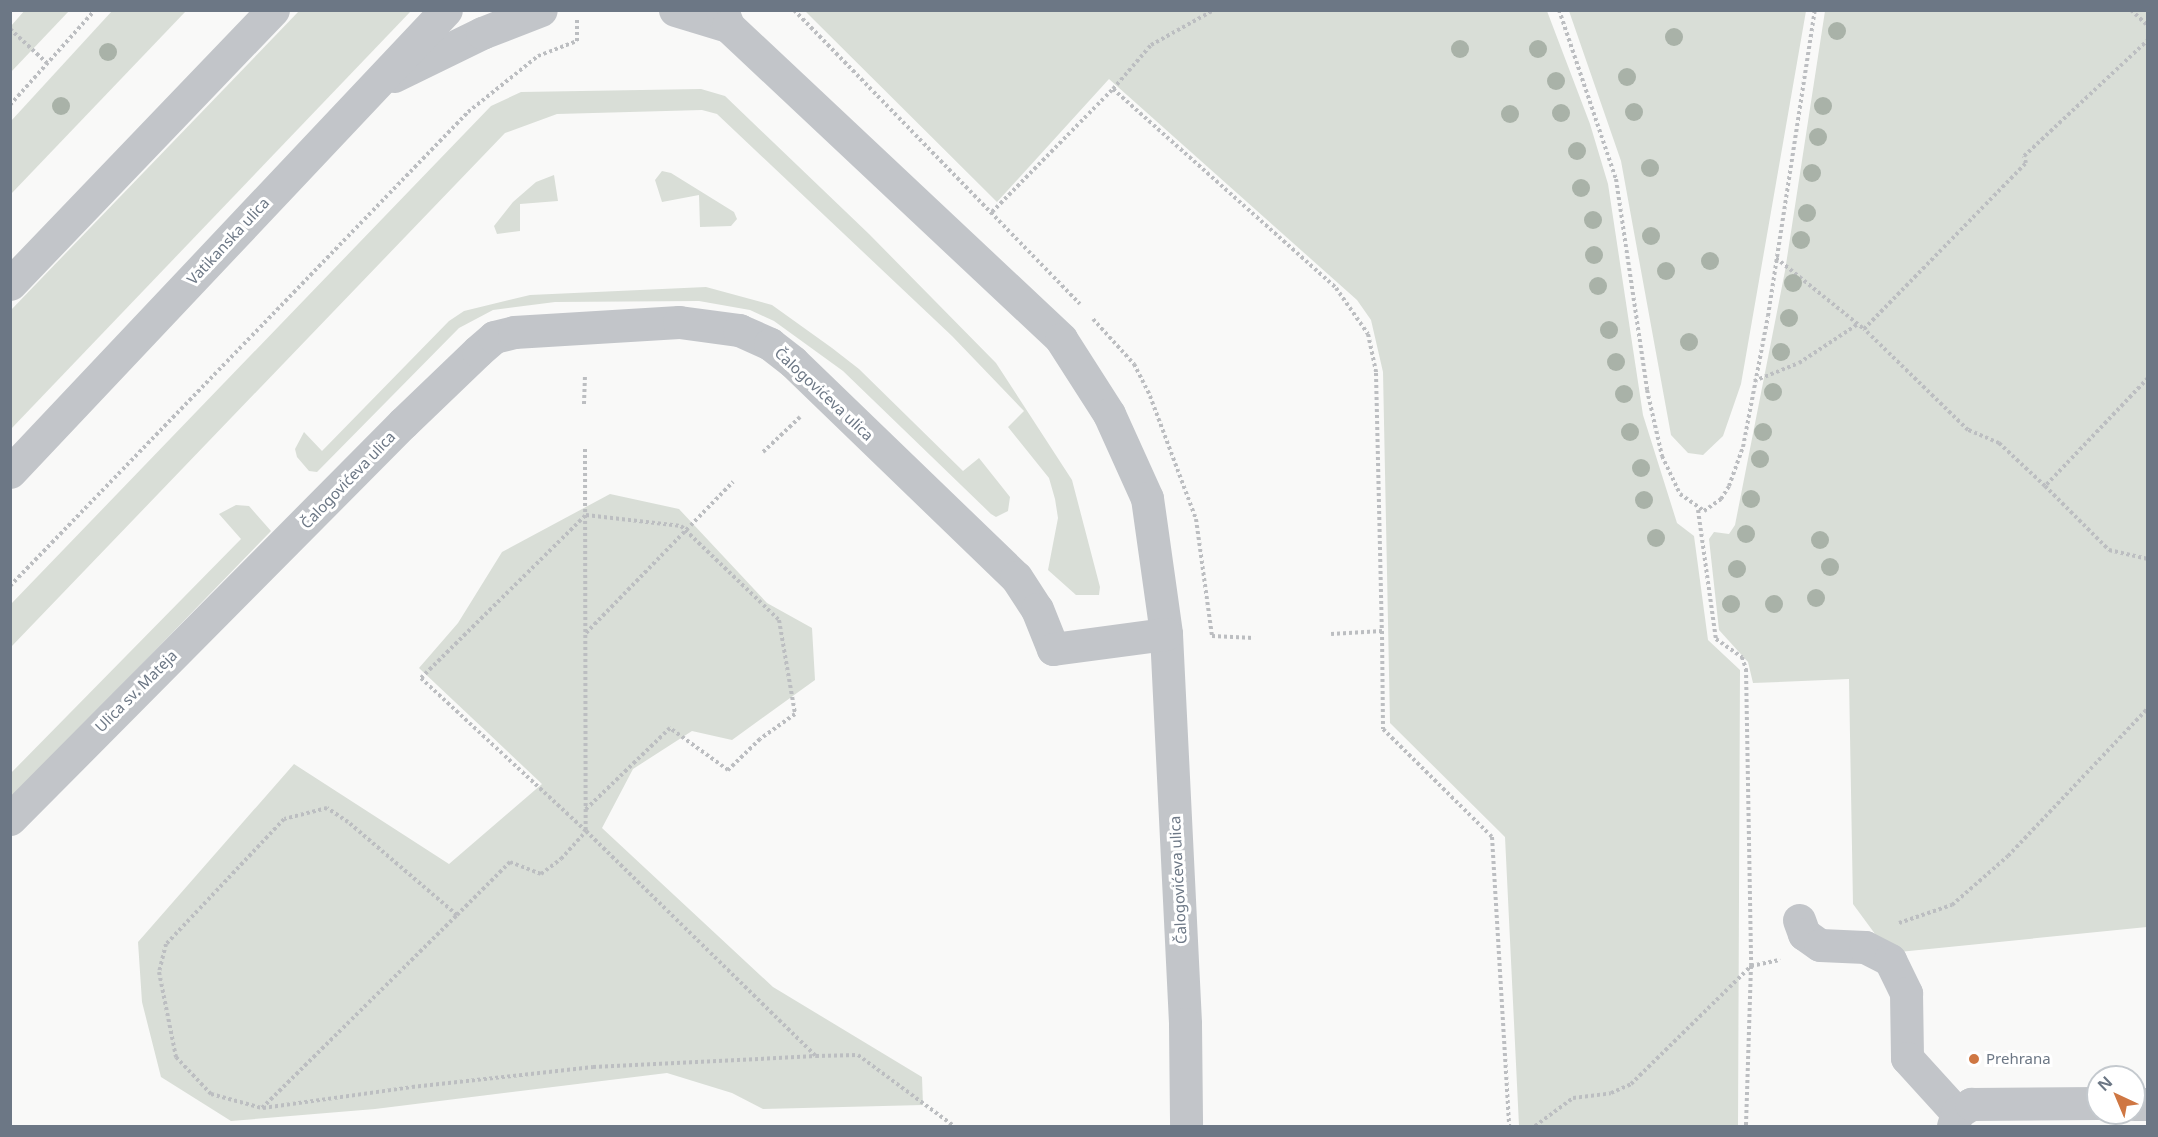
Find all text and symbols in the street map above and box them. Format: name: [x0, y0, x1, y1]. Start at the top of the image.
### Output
street label: Vatikanska ulica: [183, 194, 273, 288]
street label: Čalogovićeva ulica: [771, 344, 877, 444]
street label: Čalogovićeva ulica: [297, 428, 399, 532]
street label: Ulica sv. Mateja: [91, 646, 181, 736]
street label: Čalogovićeva ulica: [1166, 815, 1190, 945]
place label: Prehrana: [1986, 1050, 2051, 1068]
marker: Prehrana: [1967, 1052, 1981, 1066]
north arrow: [2086, 1065, 2146, 1125]
text: N: [2093, 1071, 2117, 1096]

